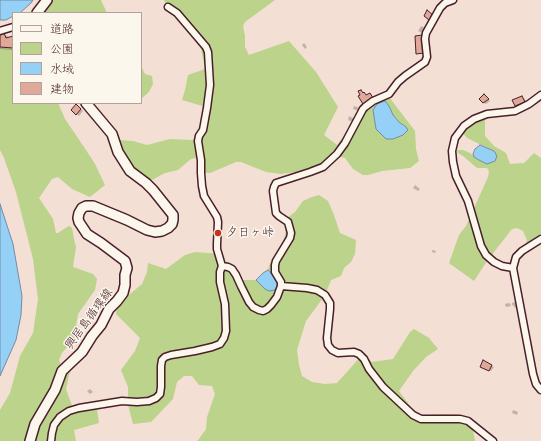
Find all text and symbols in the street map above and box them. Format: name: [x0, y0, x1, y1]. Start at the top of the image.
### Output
legend: [12, 12, 142, 104]
text: 道路: [50, 20, 74, 37]
text: 公園: [50, 40, 74, 57]
text: 水域: [50, 60, 74, 77]
text: 建物: [50, 80, 74, 97]
place label: 夕日ヶ峠: [226, 226, 274, 240]
marker: 夕日ヶ峠: [213, 228, 223, 238]
street label: 興居島循環線: [62, 286, 116, 352]

